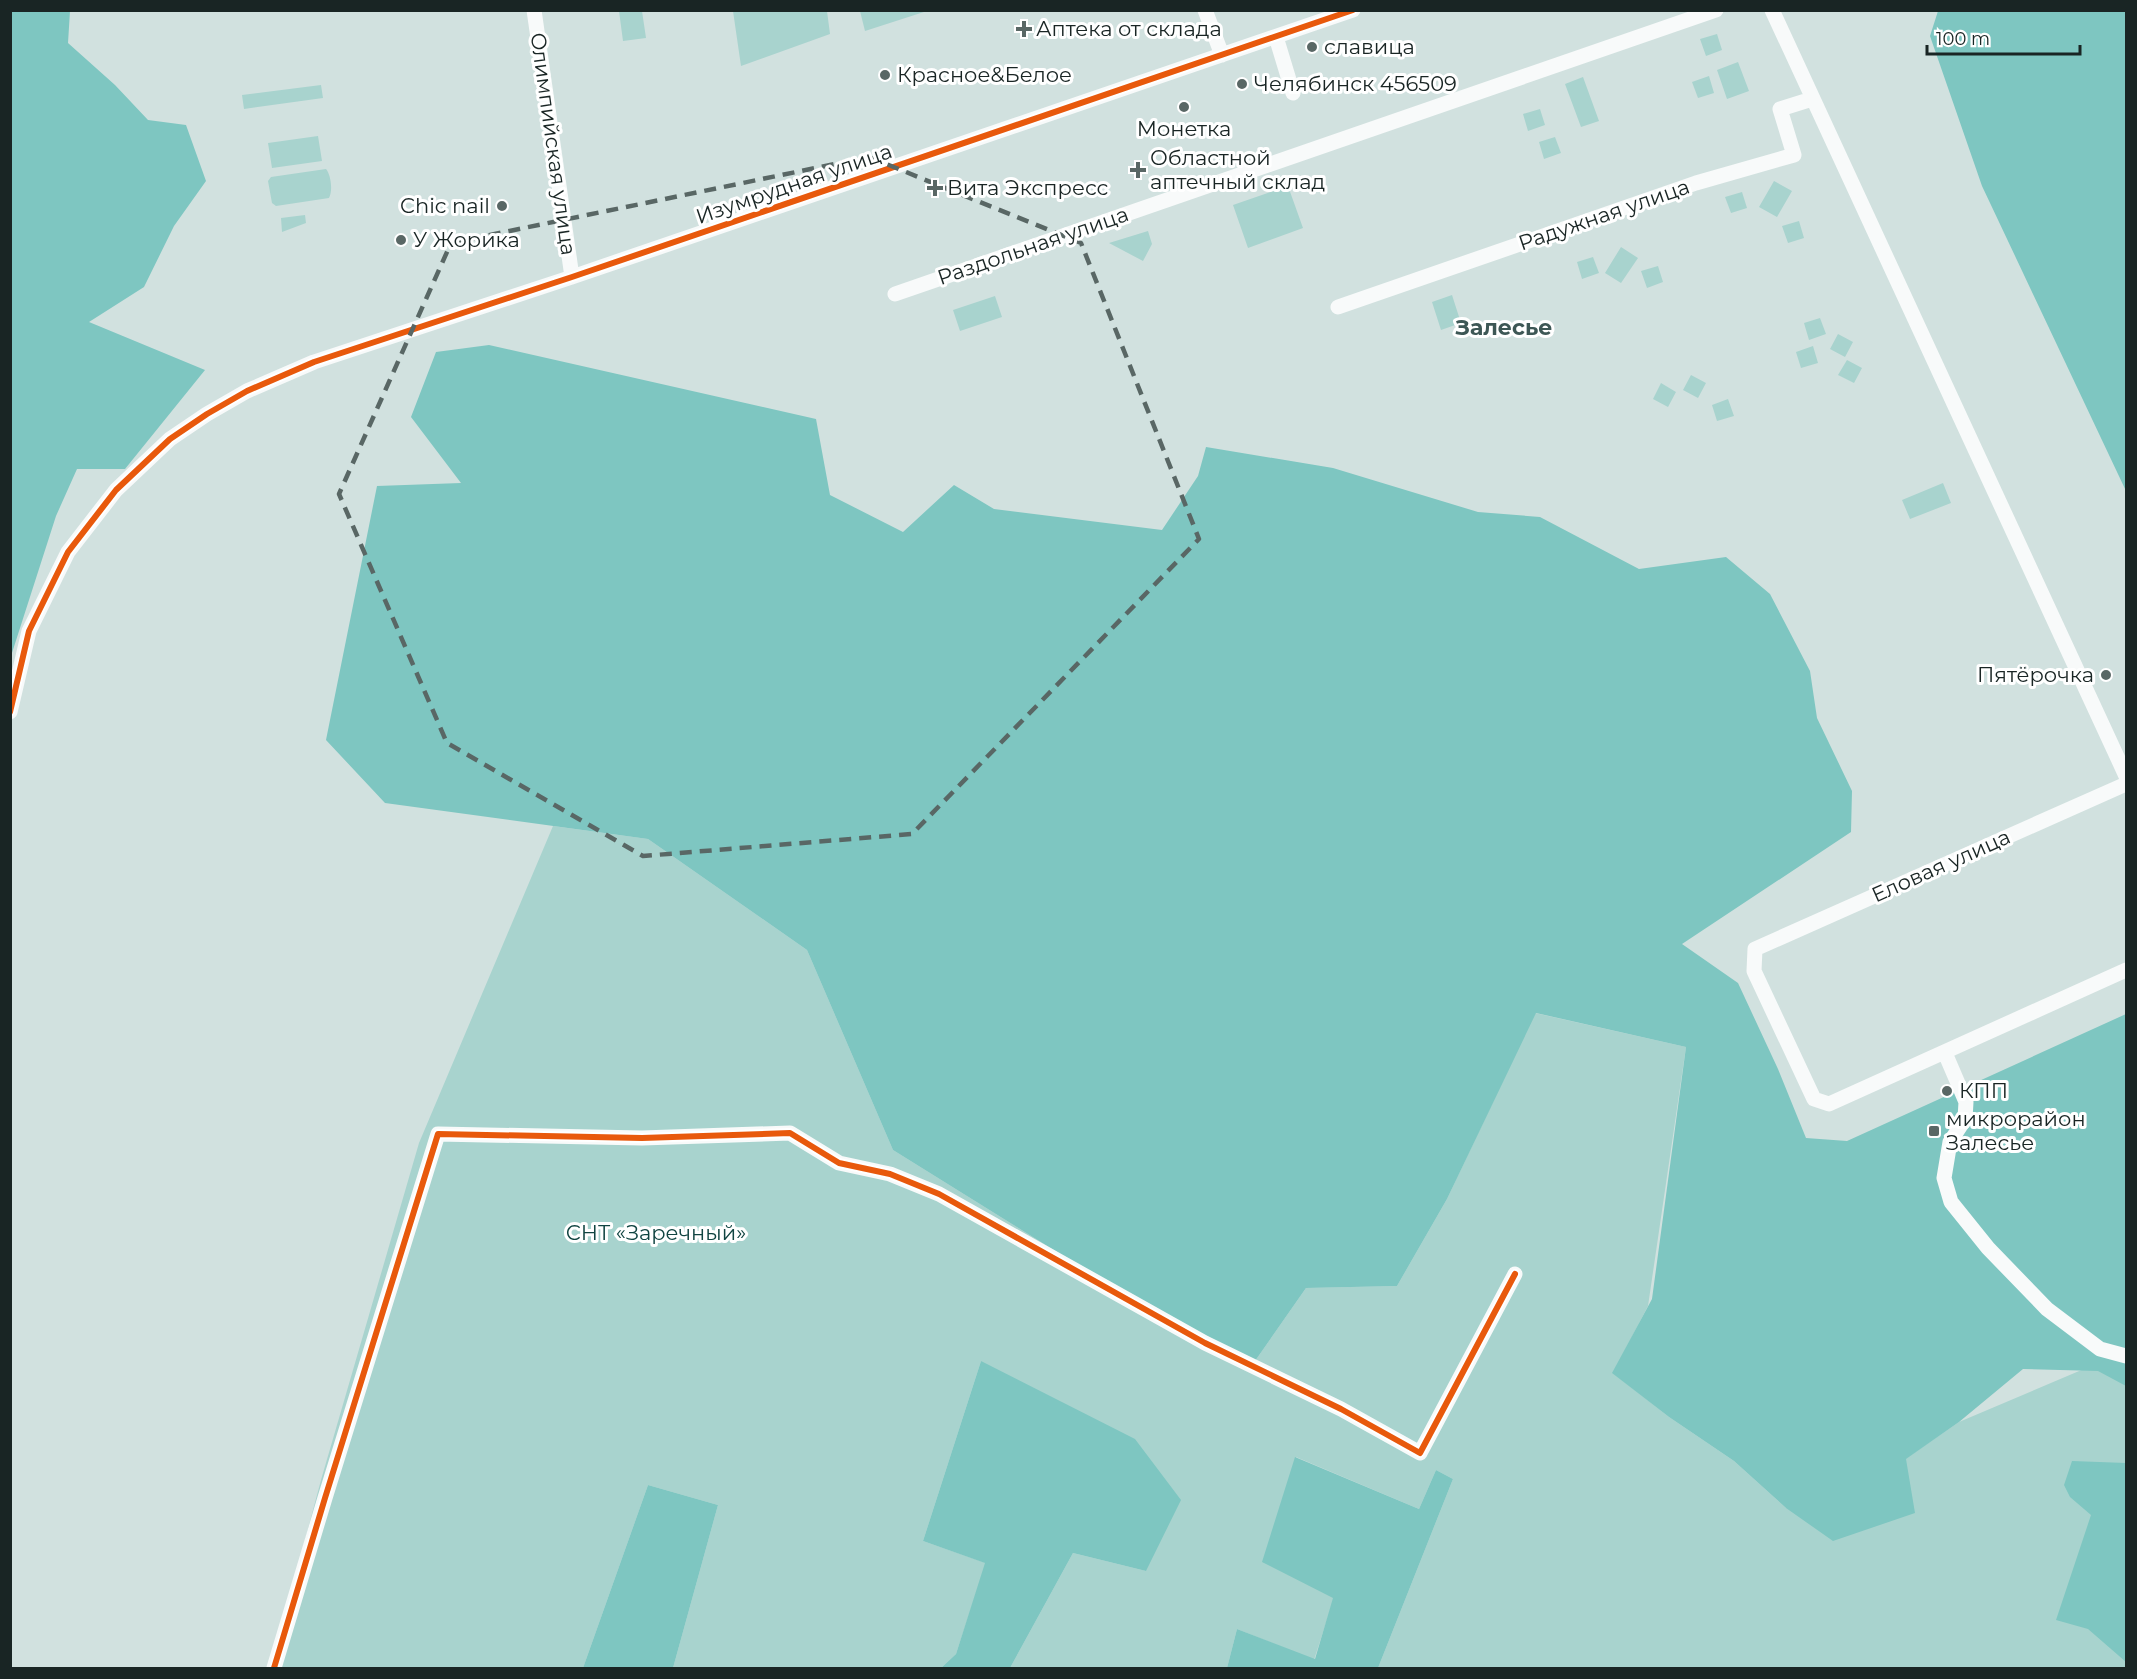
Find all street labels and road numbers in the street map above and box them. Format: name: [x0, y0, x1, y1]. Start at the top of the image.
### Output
street label: Олимпийская улица: [525, 31, 582, 257]
street label: Изумрудная улица: [692, 138, 895, 229]
street label: Радужная улица: [1515, 174, 1693, 256]
street label: Раздольная улица: [934, 201, 1132, 290]
street label: Еловая улица: [1868, 824, 2014, 907]

